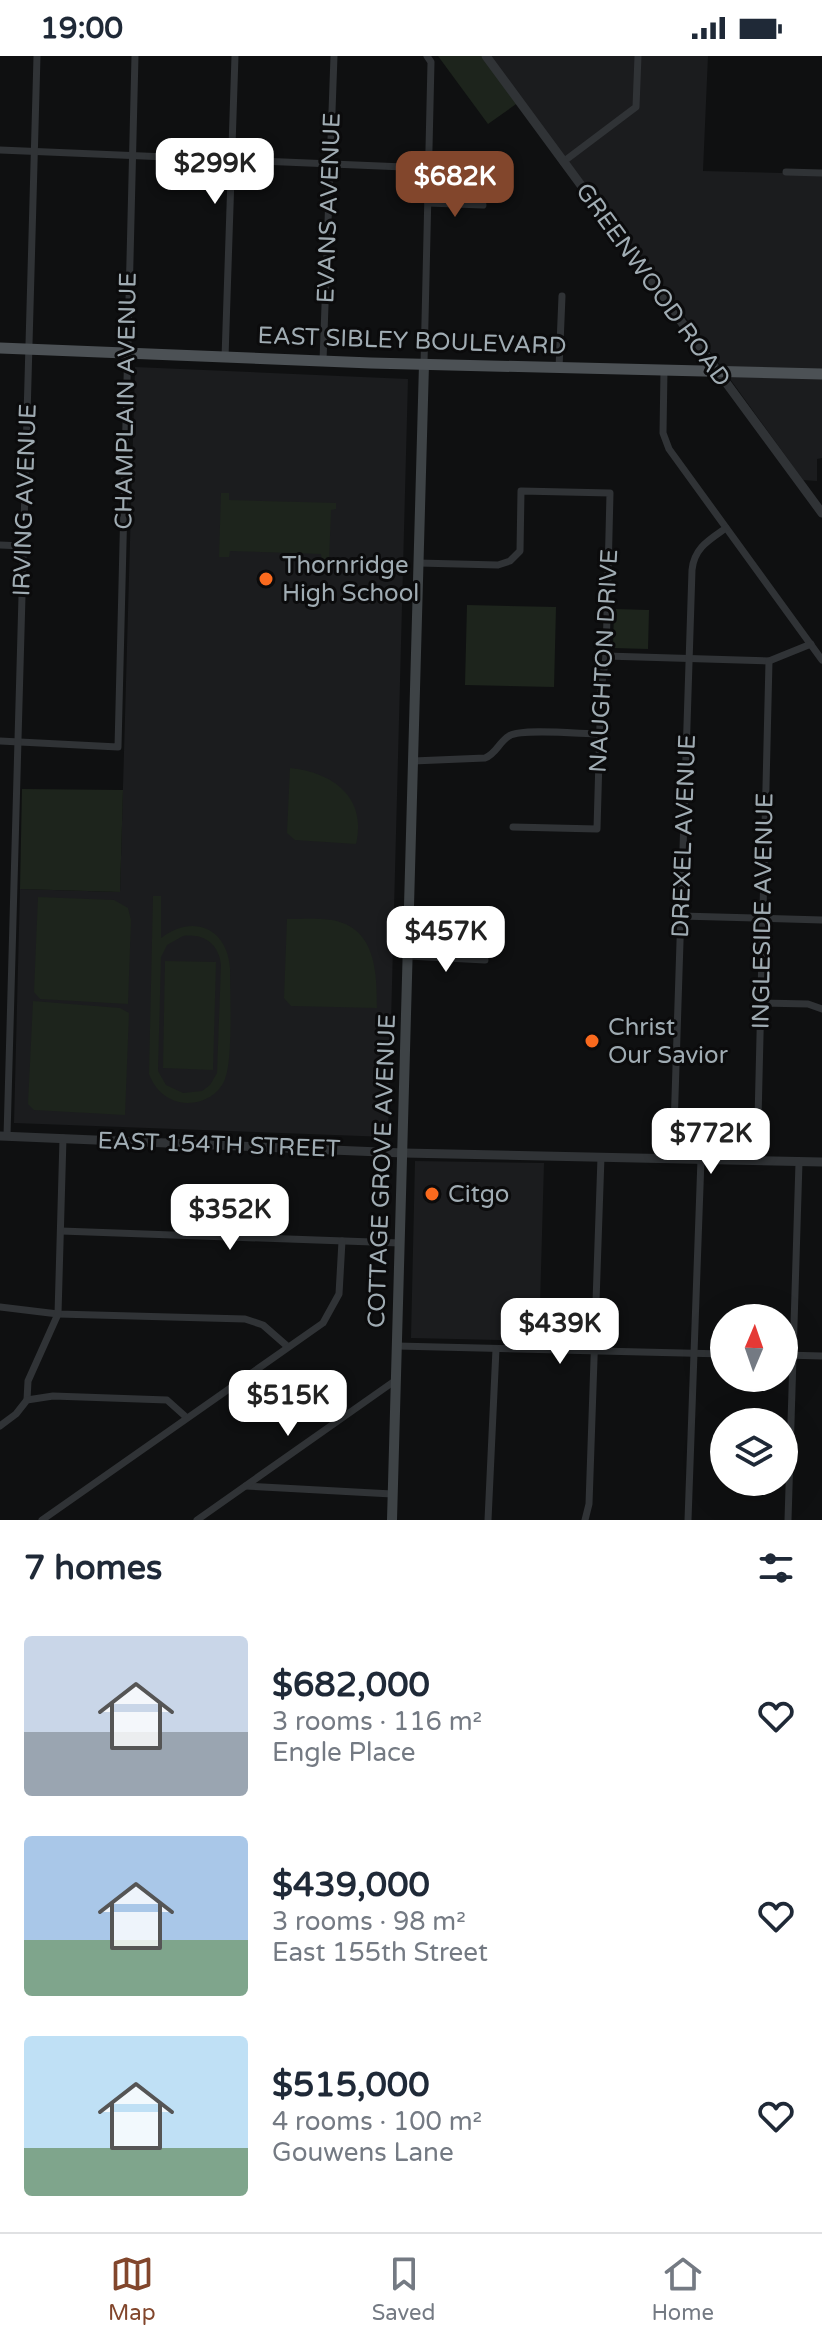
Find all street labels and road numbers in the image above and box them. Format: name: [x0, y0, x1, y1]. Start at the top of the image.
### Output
street label: EVANS AVENUE: [311, 112, 347, 304]
street label: GREENWOOD ROAD: [569, 177, 737, 393]
street label: CHAMPLAIN AVENUE: [109, 272, 143, 530]
street label: EAST SIBLEY BOULEVARD: [257, 321, 567, 361]
street label: IRVING AVENUE: [7, 403, 43, 597]
street label: NAUGHTON DRIVE: [584, 548, 624, 774]
street label: DREXEL AVENUE: [666, 734, 702, 938]
street label: INGLESIDE AVENUE: [746, 793, 780, 1029]
street label: COTTAGE GROVE AVENUE: [362, 1013, 402, 1329]
street label: EAST 154TH STREET: [97, 1126, 341, 1164]

